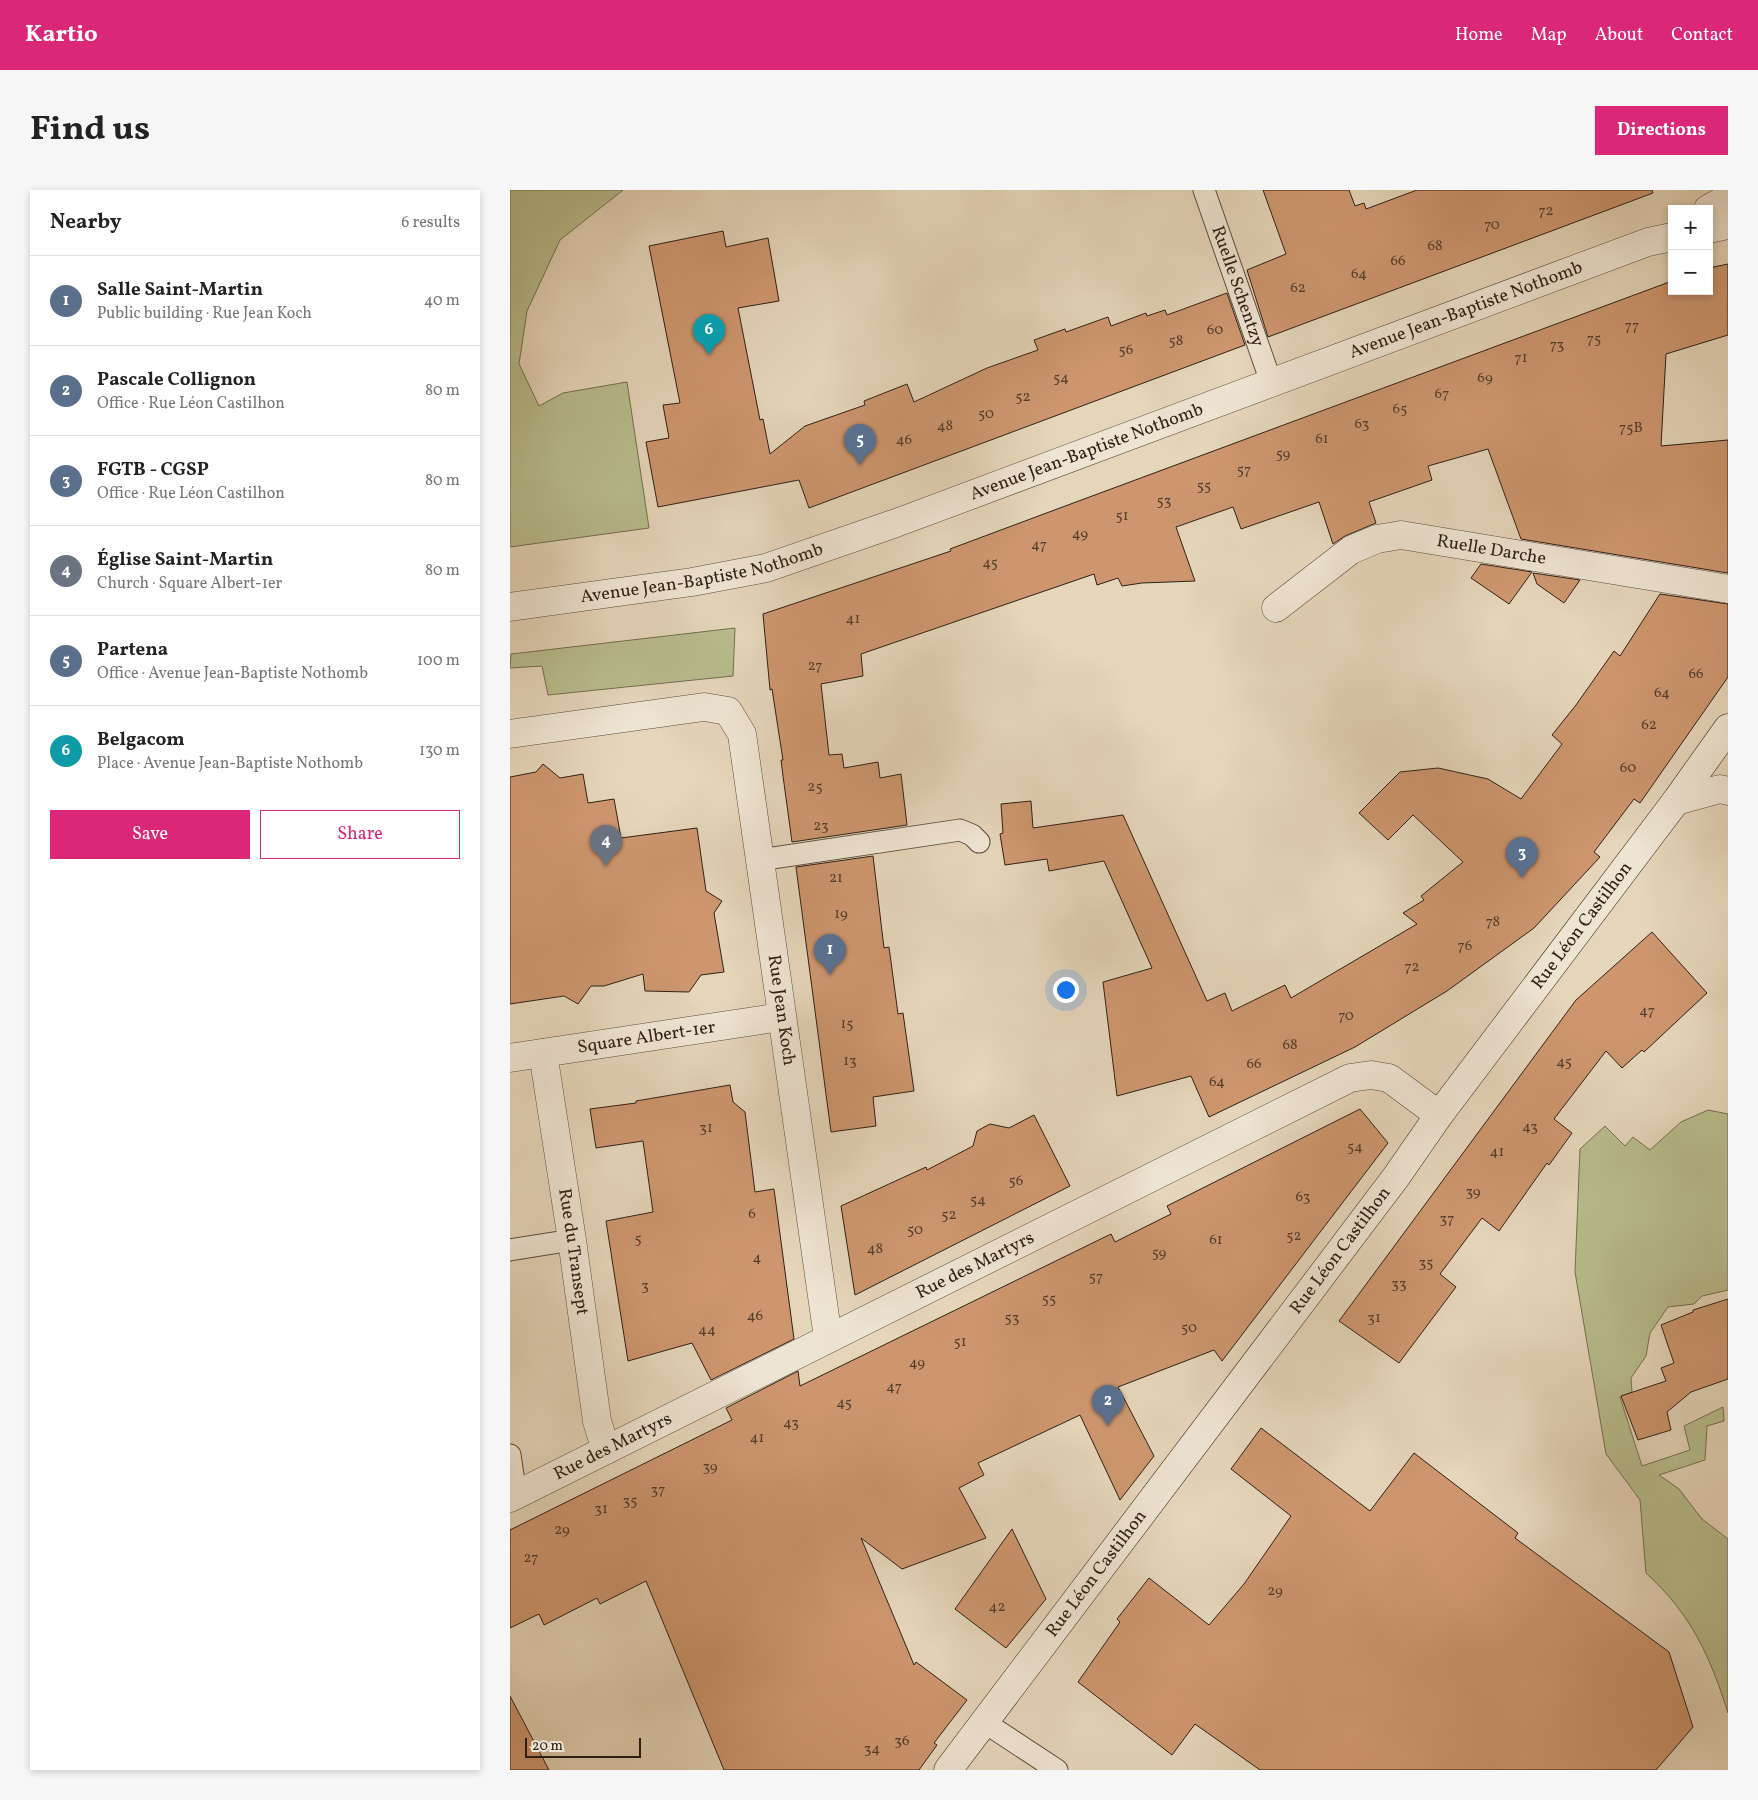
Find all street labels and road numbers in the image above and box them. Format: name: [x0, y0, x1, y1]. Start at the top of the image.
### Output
street label: Ruelle Schentzy: [1205, 222, 1270, 350]
street label: Avenue Jean-Baptiste Nothomb: [1346, 255, 1586, 365]
street label: Avenue Jean-Baptiste Nothomb: [966, 397, 1207, 507]
street label: Ruelle Darche: [1435, 529, 1548, 571]
street label: Avenue Jean-Baptiste Nothomb: [579, 537, 827, 610]
street label: Rue Léon Castilhon: [1526, 856, 1638, 994]
street label: Rue Jean Koch: [761, 953, 802, 1067]
street label: Square Albert-1er: [576, 1015, 718, 1060]
street label: Rue Léon Castilhon: [1284, 1181, 1397, 1319]
street label: Rue du Transept: [552, 1186, 595, 1317]
street label: Rue des Martyrs: [912, 1225, 1039, 1306]
street label: Rue des Martyrs: [549, 1406, 676, 1487]
street label: Rue Léon Castilhon: [1040, 1505, 1153, 1643]

